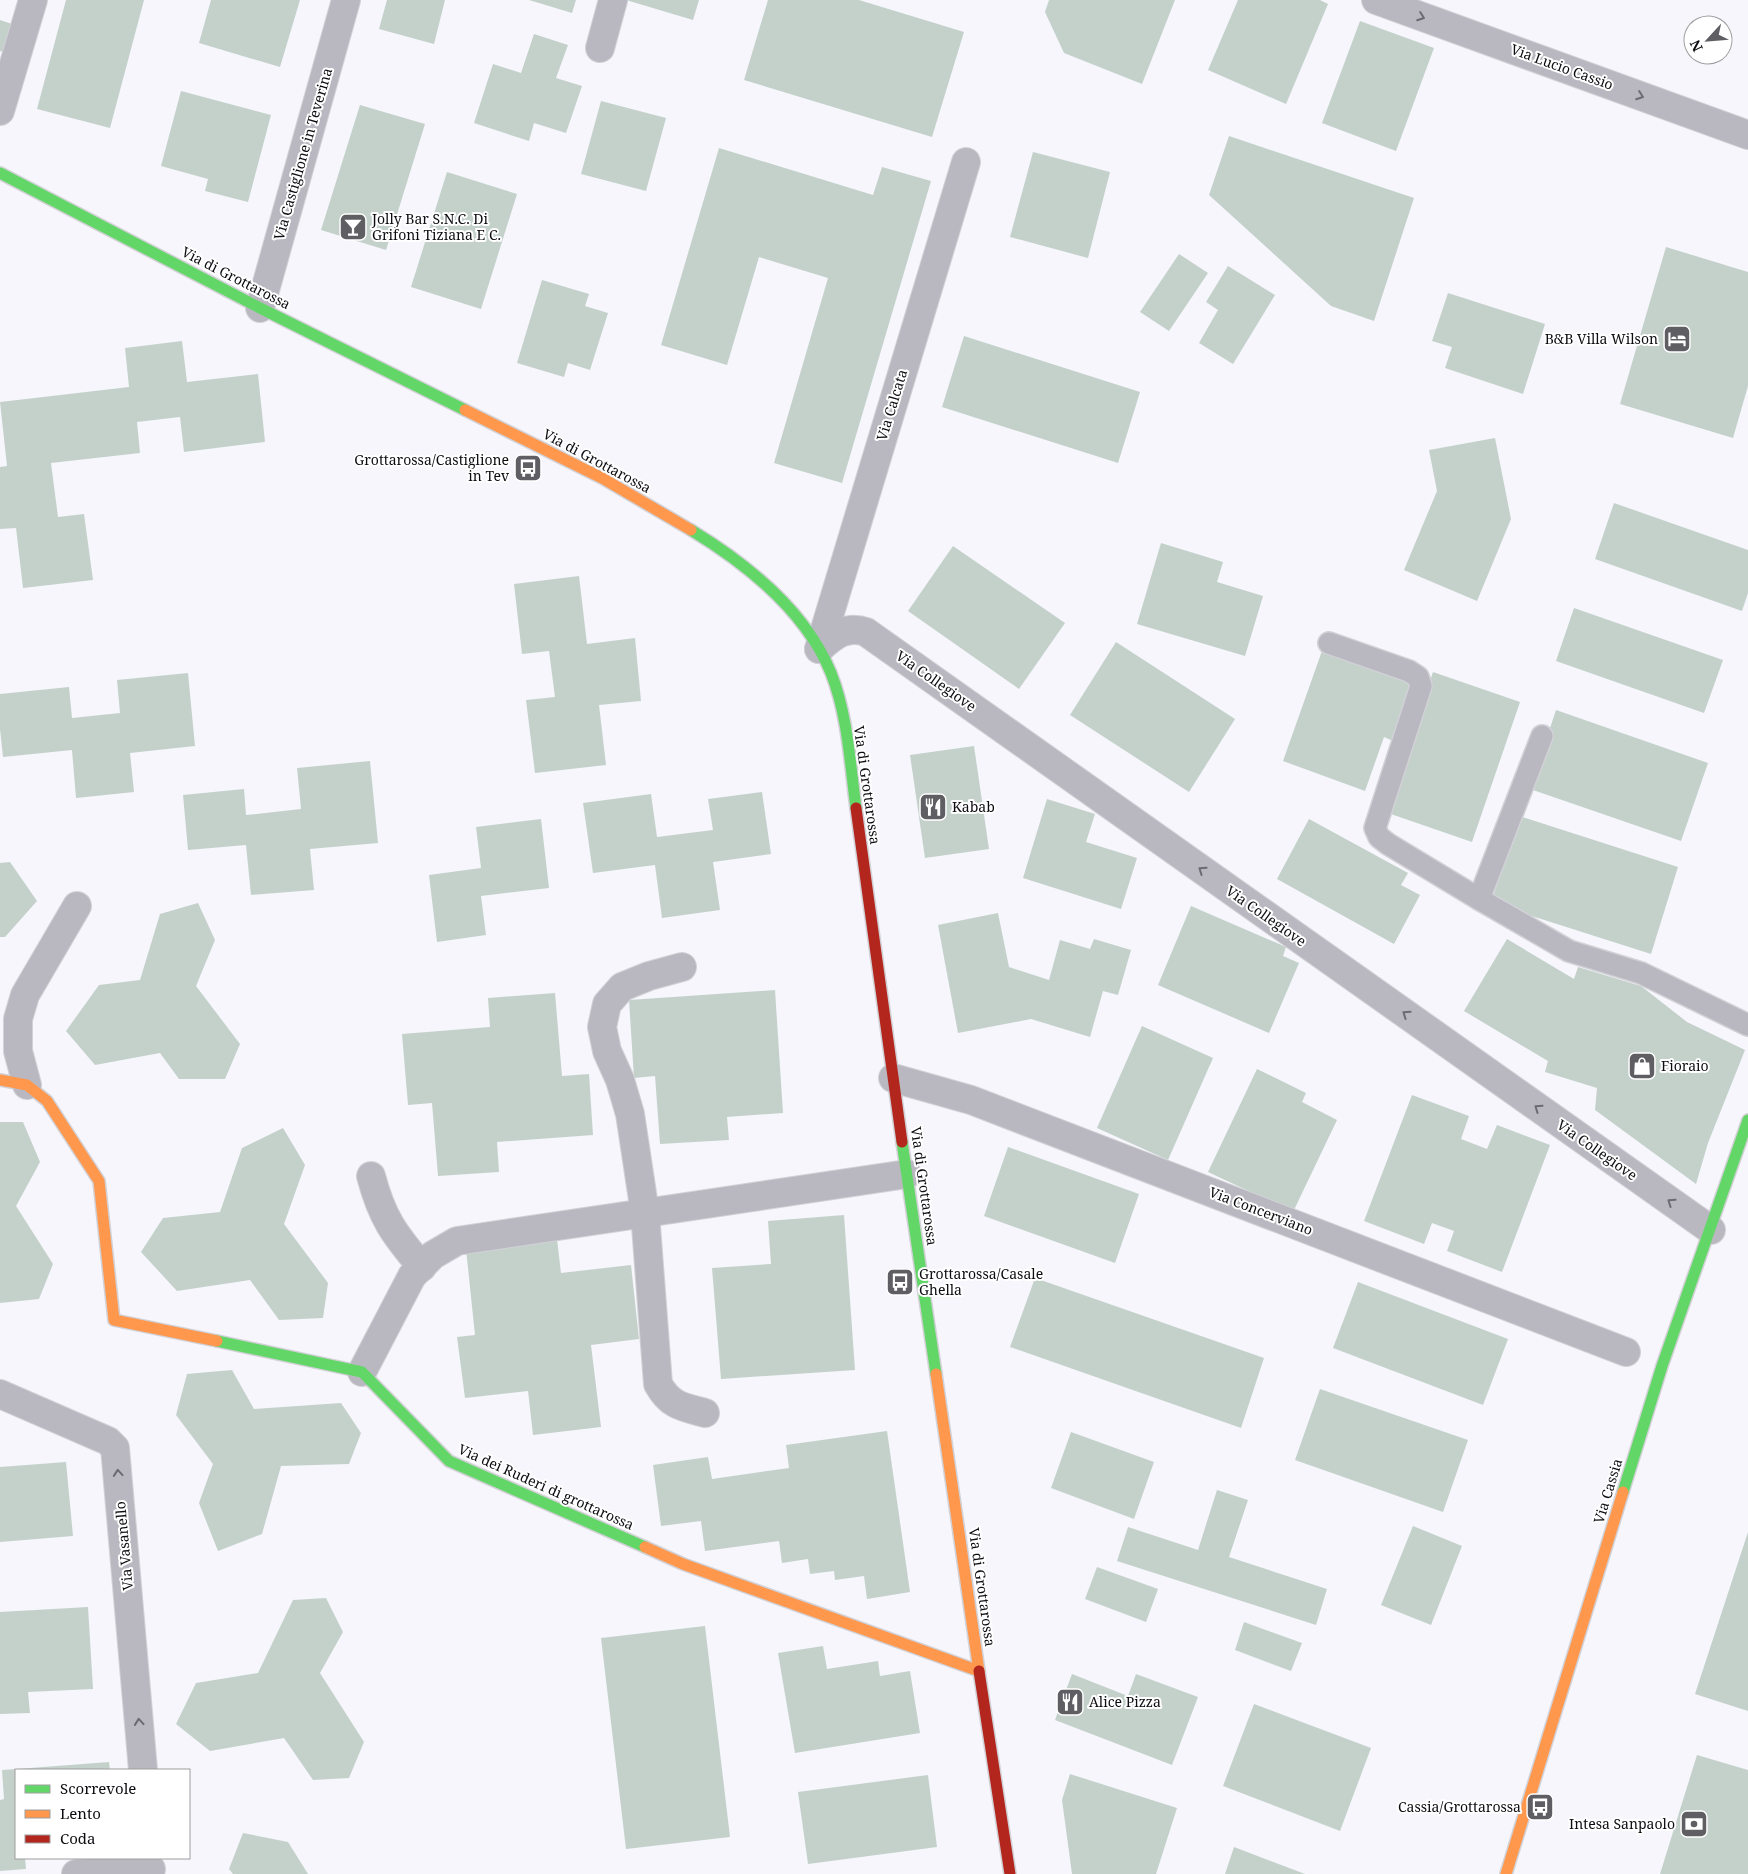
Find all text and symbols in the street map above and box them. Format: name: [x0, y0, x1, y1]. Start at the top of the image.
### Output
one-way arrow: [1417, 11, 1425, 21]
north arrow: [1683, 15, 1733, 65]
text: N: [1685, 37, 1707, 55]
street label: Via Lucio Cassio: [1508, 39, 1616, 94]
street label: Via Castiglione in Teverina: [269, 65, 336, 242]
one-way arrow: [1635, 90, 1644, 100]
place label: Jolly Bar S.N.C. Di Grifoni Tiziana E C.: [371, 209, 501, 244]
bar icon: Jolly Bar S.N.C. Di Grifoni Tiziana E C.: [338, 212, 368, 242]
street label: Via di Grottarossa: [179, 242, 294, 313]
hotel icon: B&B Villa Wilson: [1662, 324, 1692, 354]
place label: B&B Villa Wilson: [1545, 329, 1658, 348]
street label: Via Calcata: [872, 367, 911, 443]
street label: Via di Grottarossa: [540, 424, 655, 497]
place label: Grottarossa/Castiglione in Tev: [354, 450, 510, 485]
bus stop icon: Grottarossa/Castiglione in Tev: [513, 453, 543, 483]
street label: Via Collegiove: [892, 646, 980, 715]
street label: Via di Grottarossa: [850, 724, 885, 846]
restaurant icon: Kabab: [918, 792, 948, 822]
place label: Kabab: [952, 797, 995, 816]
one-way arrow: [1198, 867, 1207, 876]
street label: Via Collegiove: [1222, 881, 1310, 950]
one-way arrow: [1402, 1011, 1411, 1020]
shop icon: Fioraio: [1627, 1051, 1657, 1081]
place label: Fioraio: [1661, 1056, 1709, 1075]
one-way arrow: [1534, 1105, 1544, 1114]
street label: Via Collegiove: [1553, 1115, 1641, 1184]
street label: Via di Grottarossa: [907, 1125, 942, 1247]
street label: Via Concerviano: [1207, 1182, 1316, 1239]
one-way arrow: [1667, 1199, 1677, 1208]
place label: Grottarossa/Casale Ghella: [919, 1264, 1043, 1299]
bus stop icon: Grottarossa/Casale Ghella: [885, 1267, 915, 1297]
street label: Via dei Ruderi di grottarossa: [455, 1439, 637, 1534]
street label: Via Cassia: [1589, 1456, 1626, 1526]
one-way arrow: [112, 1468, 123, 1476]
street label: Via Vasanello: [110, 1501, 137, 1591]
street label: Via di Grottarossa: [965, 1526, 1000, 1648]
restaurant icon: Alice Pizza: [1055, 1687, 1085, 1717]
place label: Alice Pizza: [1089, 1692, 1161, 1711]
one-way arrow: [133, 1717, 144, 1725]
legend: [15, 1769, 190, 1859]
text: Scorrevole: [60, 1778, 136, 1798]
bus stop icon: Cassia/Grottarossa: [1525, 1792, 1555, 1822]
place label: Cassia/Grottarossa: [1398, 1797, 1521, 1816]
text: Lento: [60, 1803, 101, 1823]
bank icon: Intesa Sanpaolo: [1679, 1809, 1709, 1839]
place label: Intesa Sanpaolo: [1569, 1814, 1675, 1833]
text: Coda: [60, 1828, 96, 1848]

